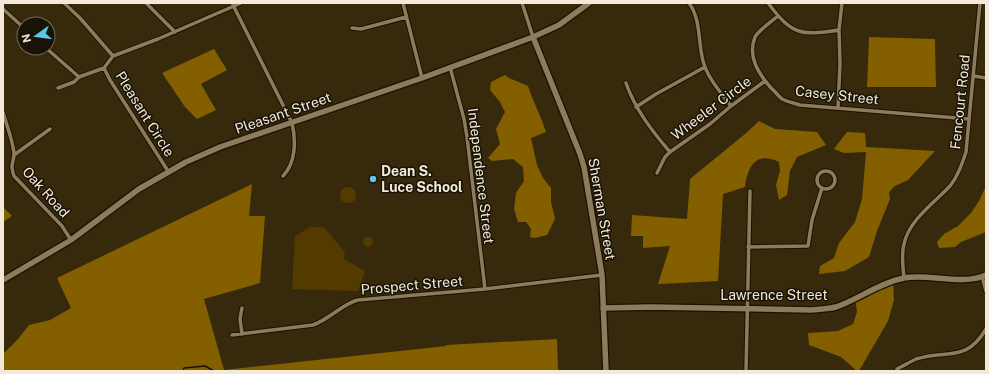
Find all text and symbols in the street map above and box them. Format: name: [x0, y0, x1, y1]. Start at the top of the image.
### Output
north arrow: [16, 16, 56, 56]
text: N: [19, 33, 33, 44]
street label: Fencourt Road: [947, 54, 973, 150]
street label: Pleasant Circle: [112, 68, 178, 160]
street label: Wheeler Circle: [668, 73, 754, 143]
street label: Casey Street: [794, 83, 880, 107]
street label: Pleasant Street: [233, 89, 333, 137]
street label: Independence Street: [465, 107, 497, 245]
street label: Sherman Street: [585, 157, 619, 261]
street label: Oak Road: [19, 163, 73, 221]
place label: Dean S. Luce School: [381, 163, 463, 195]
marker: Dean S. Luce School: [368, 174, 378, 184]
street label: Prospect Street: [360, 273, 464, 297]
street label: Lawrence Street: [720, 287, 828, 303]

